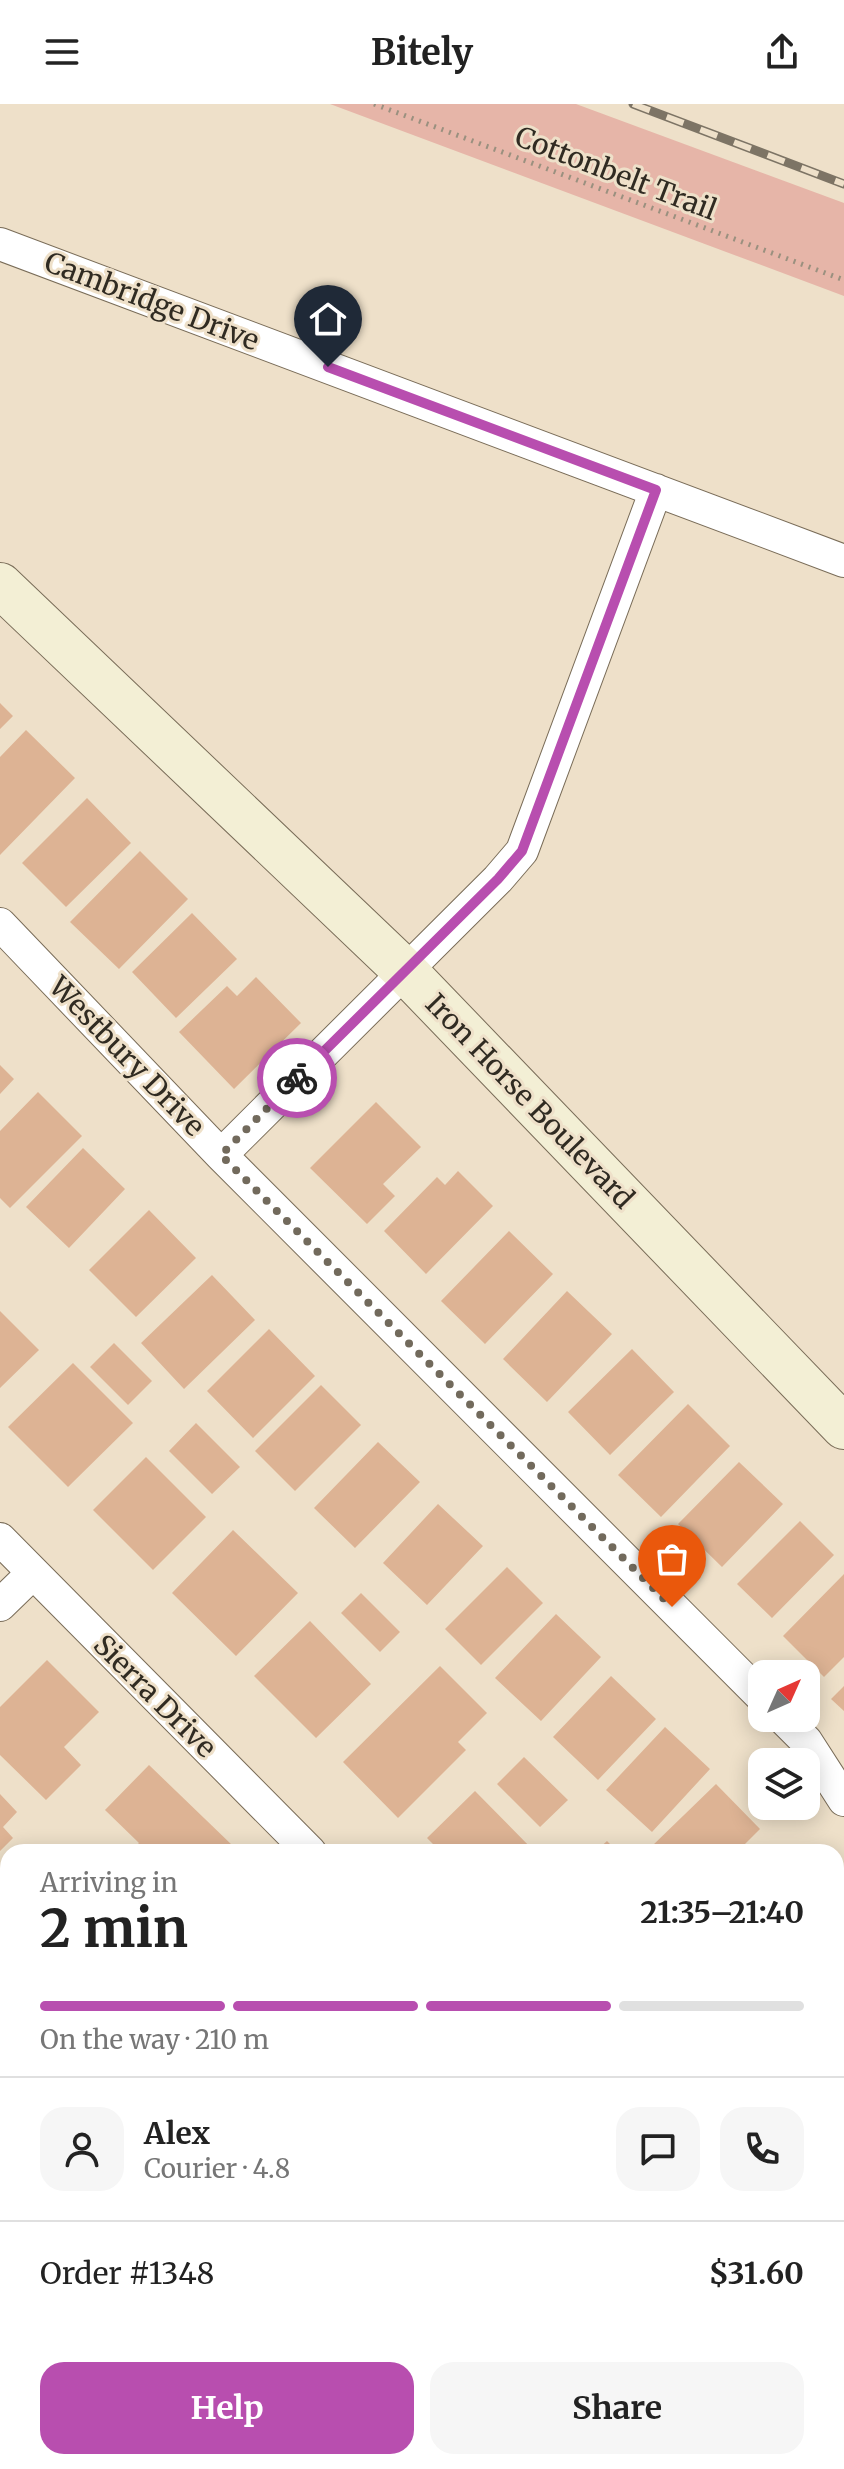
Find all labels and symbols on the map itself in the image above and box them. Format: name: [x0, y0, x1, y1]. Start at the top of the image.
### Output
street label: Cottonbelt Trail: [510, 118, 722, 228]
street label: Cambridge Drive: [40, 244, 264, 358]
pin: [294, 285, 362, 367]
street label: Westbury Drive: [41, 968, 212, 1144]
street label: Iron Horse Boulevard: [418, 986, 642, 1216]
courier: [257, 1038, 337, 1118]
pin: [638, 1525, 706, 1607]
street label: Sierra Drive: [86, 1627, 224, 1765]
north arrow: [748, 1660, 820, 1732]

